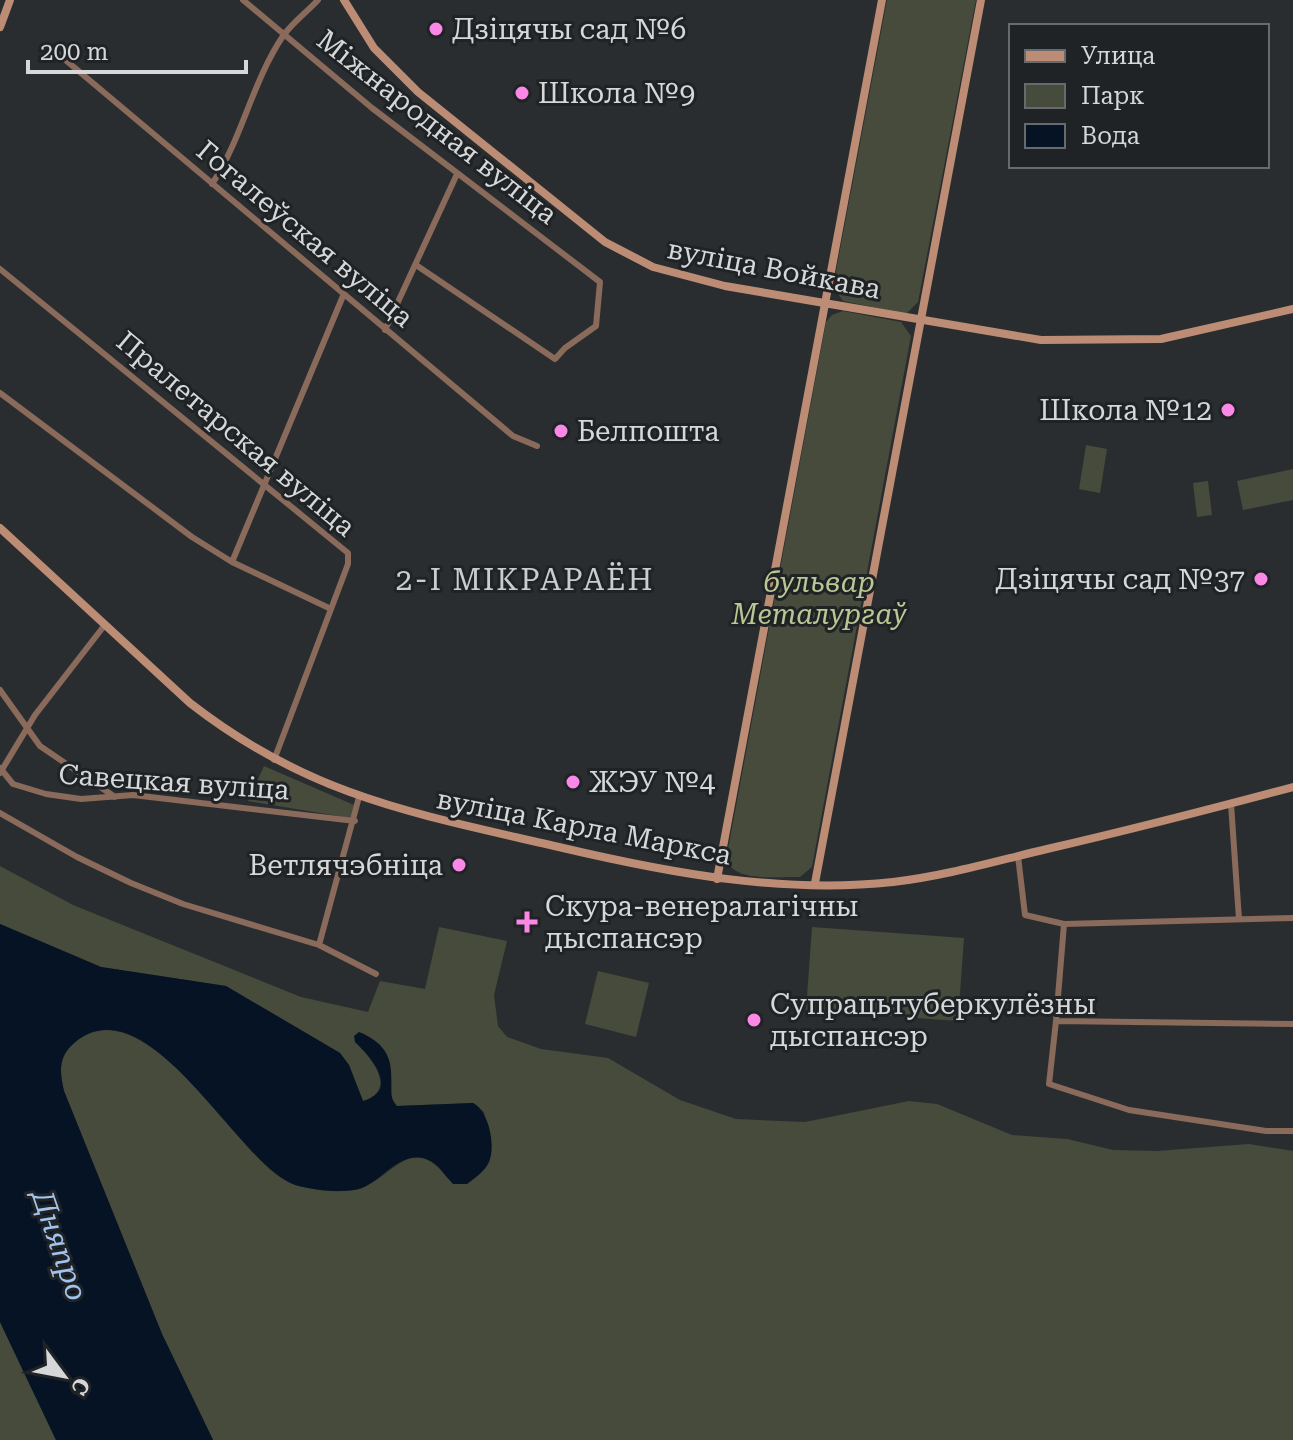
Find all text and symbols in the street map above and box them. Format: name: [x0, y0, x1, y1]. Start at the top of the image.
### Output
place label: Дзіцячы сад №6: [452, 13, 686, 46]
marker: Дзіцячы сад №6: [427, 20, 445, 38]
street label: Міжнародная вуліца: [310, 23, 564, 231]
scale bar: [28, 24, 246, 74]
legend: [1009, 24, 1269, 168]
text: 200 m: [40, 38, 108, 66]
text: Улица: [1081, 42, 1155, 70]
place label: Школа №9: [538, 77, 695, 110]
text: Парк: [1081, 82, 1144, 110]
marker: Школа №9: [513, 84, 531, 102]
text: Вода: [1081, 122, 1140, 150]
street label: Гогалеўская вуліца: [190, 134, 420, 334]
street label: вуліца Войкава: [665, 232, 883, 306]
street label: Пралетарская вуліца: [110, 325, 362, 543]
place label: Школа №12: [1039, 394, 1212, 427]
marker: Школа №12: [1219, 401, 1237, 419]
place label: Белпошта: [577, 415, 719, 448]
marker: Белпошта: [552, 422, 570, 440]
district label: 2-І МІКРАРАЁН: [396, 562, 654, 597]
place label: Дзіцячы сад №37: [995, 563, 1245, 596]
park label: бульвар Металургаў: [730, 566, 907, 631]
marker: Дзіцячы сад №37: [1252, 570, 1270, 588]
street label: Савецкая вуліца: [58, 757, 290, 807]
place label: ЖЭУ №4: [589, 766, 716, 799]
marker: ЖЭУ №4: [564, 773, 582, 791]
street label: вуліца Карла Маркса: [434, 782, 734, 872]
place label: Ветлячэбніца: [249, 849, 443, 882]
marker: Ветлячэбніца: [450, 856, 468, 874]
place label: Скура-венералагічны дыспансэр: [545, 890, 859, 955]
marker: Скура-венералагічны дыспансэр: [516, 911, 538, 933]
place label: Супрацьтуберкулёзны дыспансэр: [770, 988, 1096, 1053]
marker: Супрацьтуберкулёзны дыспансэр: [745, 1011, 763, 1029]
water label: Дняпро: [24, 1183, 95, 1305]
north arrow: [24, 1336, 104, 1416]
text: С: [66, 1373, 95, 1399]

